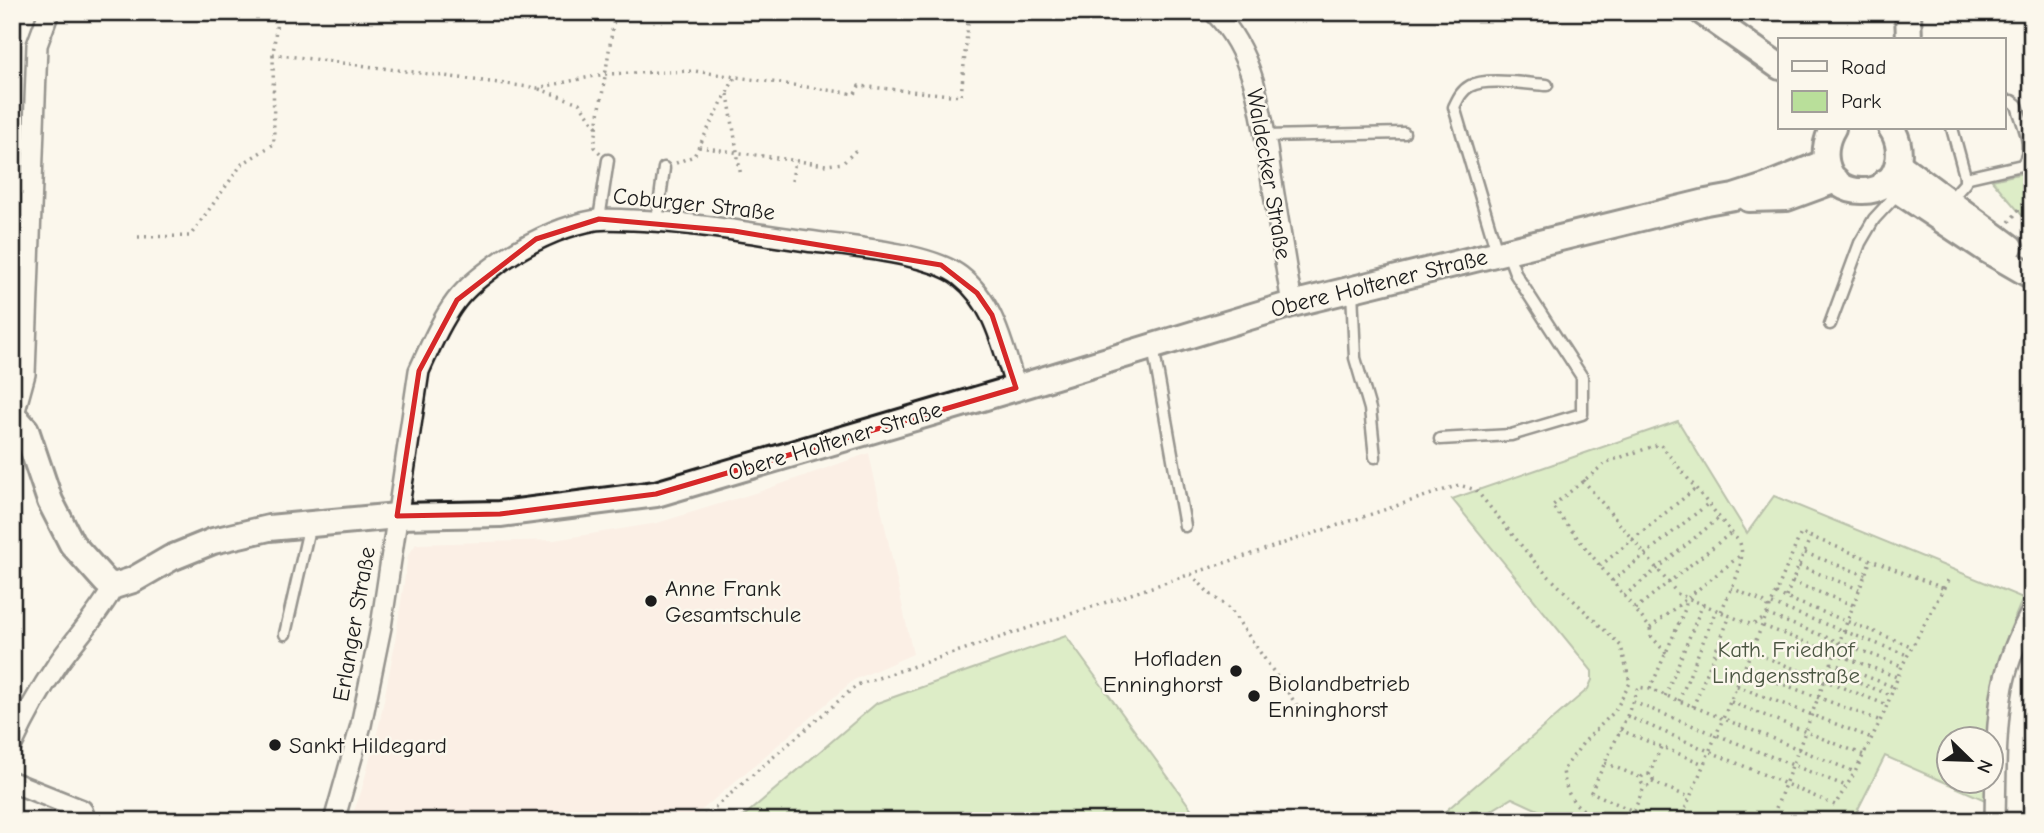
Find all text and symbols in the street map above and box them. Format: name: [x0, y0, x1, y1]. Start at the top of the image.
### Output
legend: [1778, 38, 2006, 130]
text: Road: [1841, 55, 1886, 79]
street label: Waldecker Straße: [1241, 87, 1297, 261]
text: Park: [1841, 89, 1881, 113]
street label: Coburger Straße: [612, 182, 776, 226]
street label: Obere Holtener Straße: [1268, 243, 1490, 323]
street label: Obere Holtener Straße: [725, 396, 945, 486]
street label: Erlanger Straße: [327, 545, 381, 703]
place label: Anne Frank Gesamtschule: [665, 575, 801, 628]
marker: Anne Frank Gesamtschule: [643, 593, 659, 609]
park label: Kath. Friedhof Lindgensstraße: [1712, 636, 1860, 689]
place label: Hofladen Enninghorst: [1103, 645, 1223, 698]
marker: Hofladen Enninghorst: [1228, 663, 1244, 679]
place label: Biolandbetrieb Enninghorst: [1268, 670, 1410, 723]
marker: Biolandbetrieb Enninghorst: [1246, 688, 1262, 704]
north arrow: [1936, 724, 2006, 794]
place label: Sankt Hildegard: [289, 732, 447, 759]
marker: Sankt Hildegard: [267, 737, 283, 753]
text: N: [1972, 756, 1997, 776]

